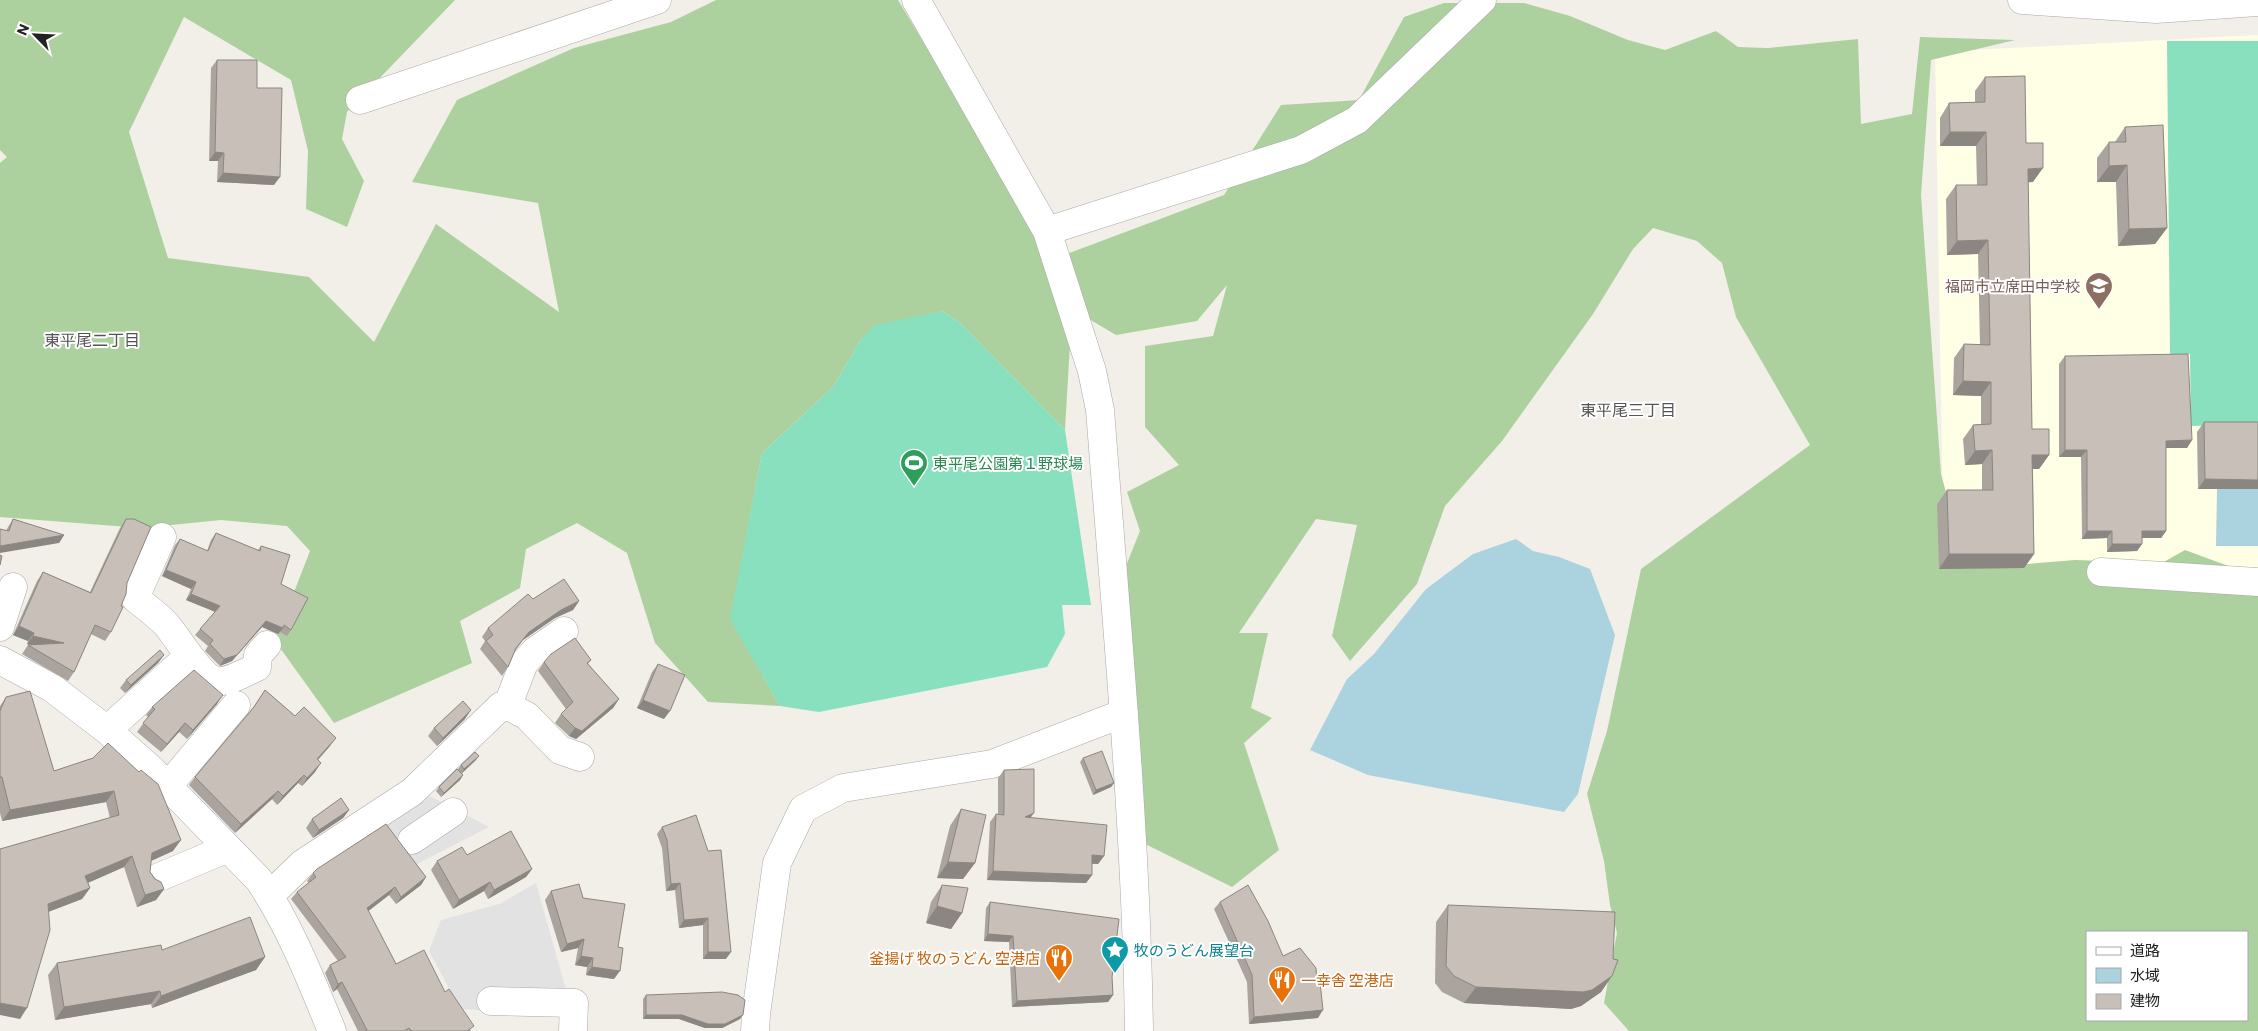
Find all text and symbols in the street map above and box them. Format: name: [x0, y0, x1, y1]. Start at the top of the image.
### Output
north arrow: [10, 10, 60, 60]
text: N: [13, 21, 33, 38]
school or university icon: 福岡市立席田中学校: [2084, 271, 2114, 310]
place label: 福岡市立席田中学校: [1945, 277, 2080, 295]
district label: 東平尾二丁目: [44, 330, 140, 349]
district label: 東平尾三丁目: [1580, 400, 1676, 419]
sports icon: 東平尾公園第１野球場: [899, 448, 929, 487]
place label: 東平尾公園第１野球場: [933, 454, 1083, 472]
legend: [2086, 931, 2248, 1021]
place icon: 牧のうどん展望台: [1100, 935, 1130, 974]
place label: 牧のうどん展望台: [1134, 941, 1254, 959]
text: 道路: [2130, 941, 2160, 959]
restaurant icon: 釜揚げ 牧のうどん 空港店: [1044, 943, 1074, 982]
place label: 釜揚げ 牧のうどん 空港店: [869, 949, 1040, 967]
restaurant icon: 一幸舎 空港店: [1267, 965, 1297, 1004]
text: 水域: [2130, 966, 2160, 984]
place label: 一幸舎 空港店: [1301, 971, 1394, 989]
text: 建物: [2130, 991, 2160, 1009]

